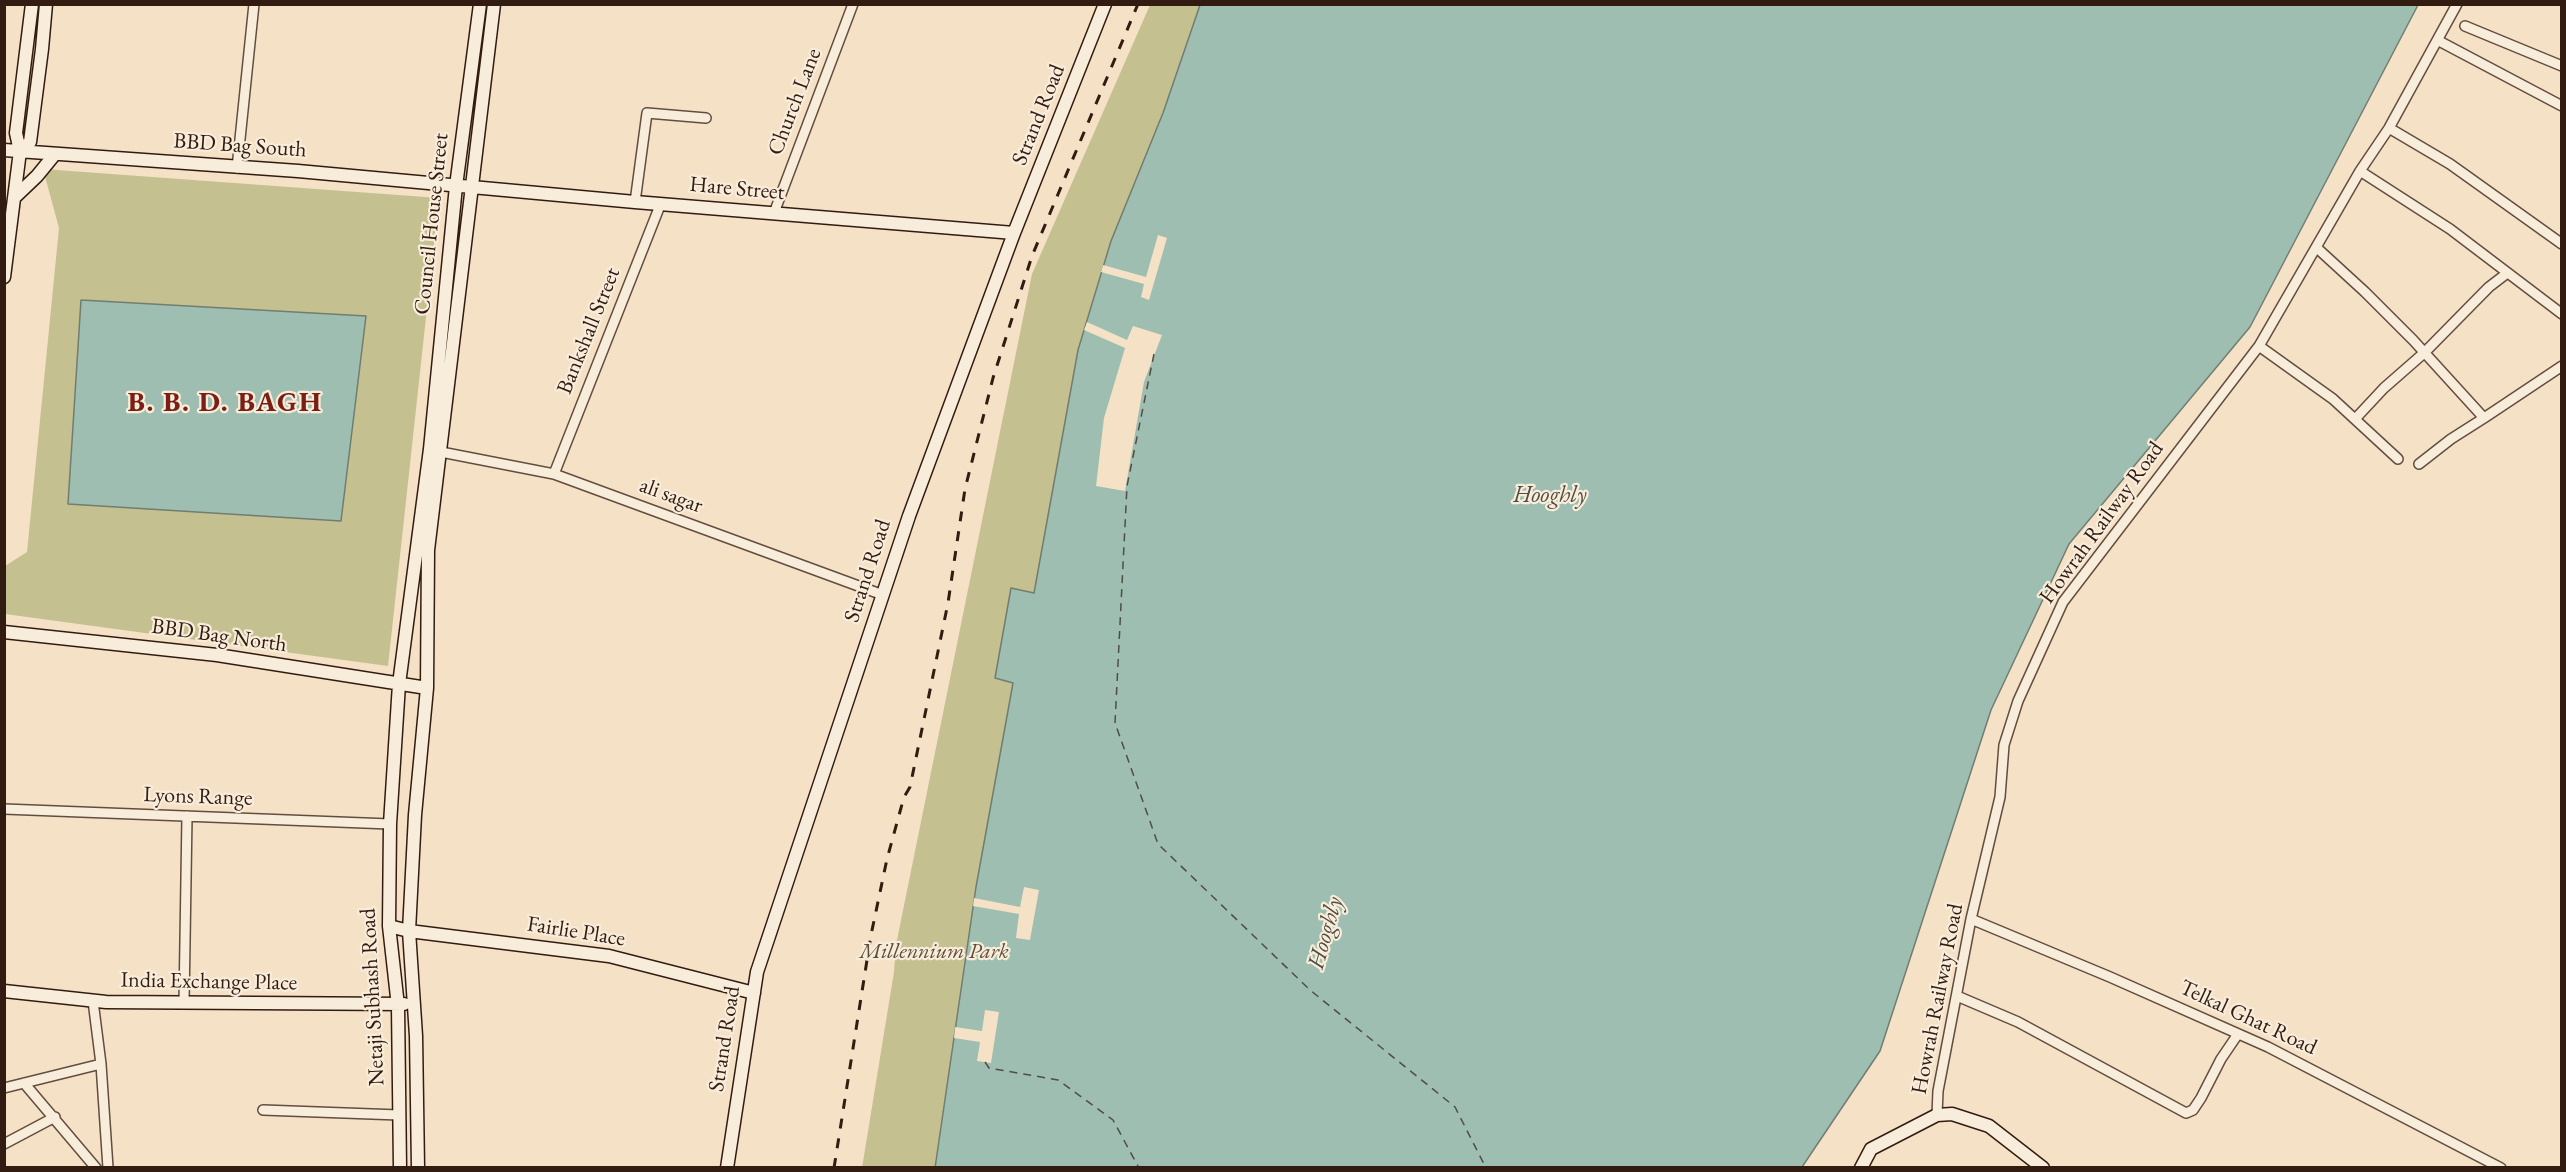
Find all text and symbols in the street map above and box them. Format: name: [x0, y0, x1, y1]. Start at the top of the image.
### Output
street label: Church Lane: [763, 45, 827, 159]
street label: Strand Road: [1007, 61, 1071, 169]
street label: BBD Bag South: [173, 128, 307, 164]
street label: Council House Street: [409, 132, 455, 316]
street label: Hare Street: [688, 172, 786, 206]
street label: Bankshall Street: [552, 264, 626, 398]
district label: B. B. D. BAGH: [127, 386, 323, 420]
street label: Howrah Railway Road: [2034, 437, 2170, 609]
street label: ali sagar: [636, 472, 706, 520]
water label: Hooghly: [1513, 481, 1587, 509]
street label: Strand Road: [839, 516, 897, 626]
street label: BBD Bag North: [150, 613, 288, 659]
street label: Lyons Range: [143, 782, 253, 812]
water label: Hooghly: [1302, 894, 1350, 972]
street label: Howrah Railway Road: [1907, 901, 1969, 1097]
street label: Netaji Subhash Road: [355, 907, 391, 1087]
street label: Fairlie Place: [525, 911, 627, 953]
park label: Millennium Park: [859, 939, 1009, 965]
street label: India Exchange Place: [120, 967, 298, 997]
street label: Telkal Ghat Road: [2175, 975, 2321, 1061]
street label: Strand Road: [704, 984, 746, 1094]

